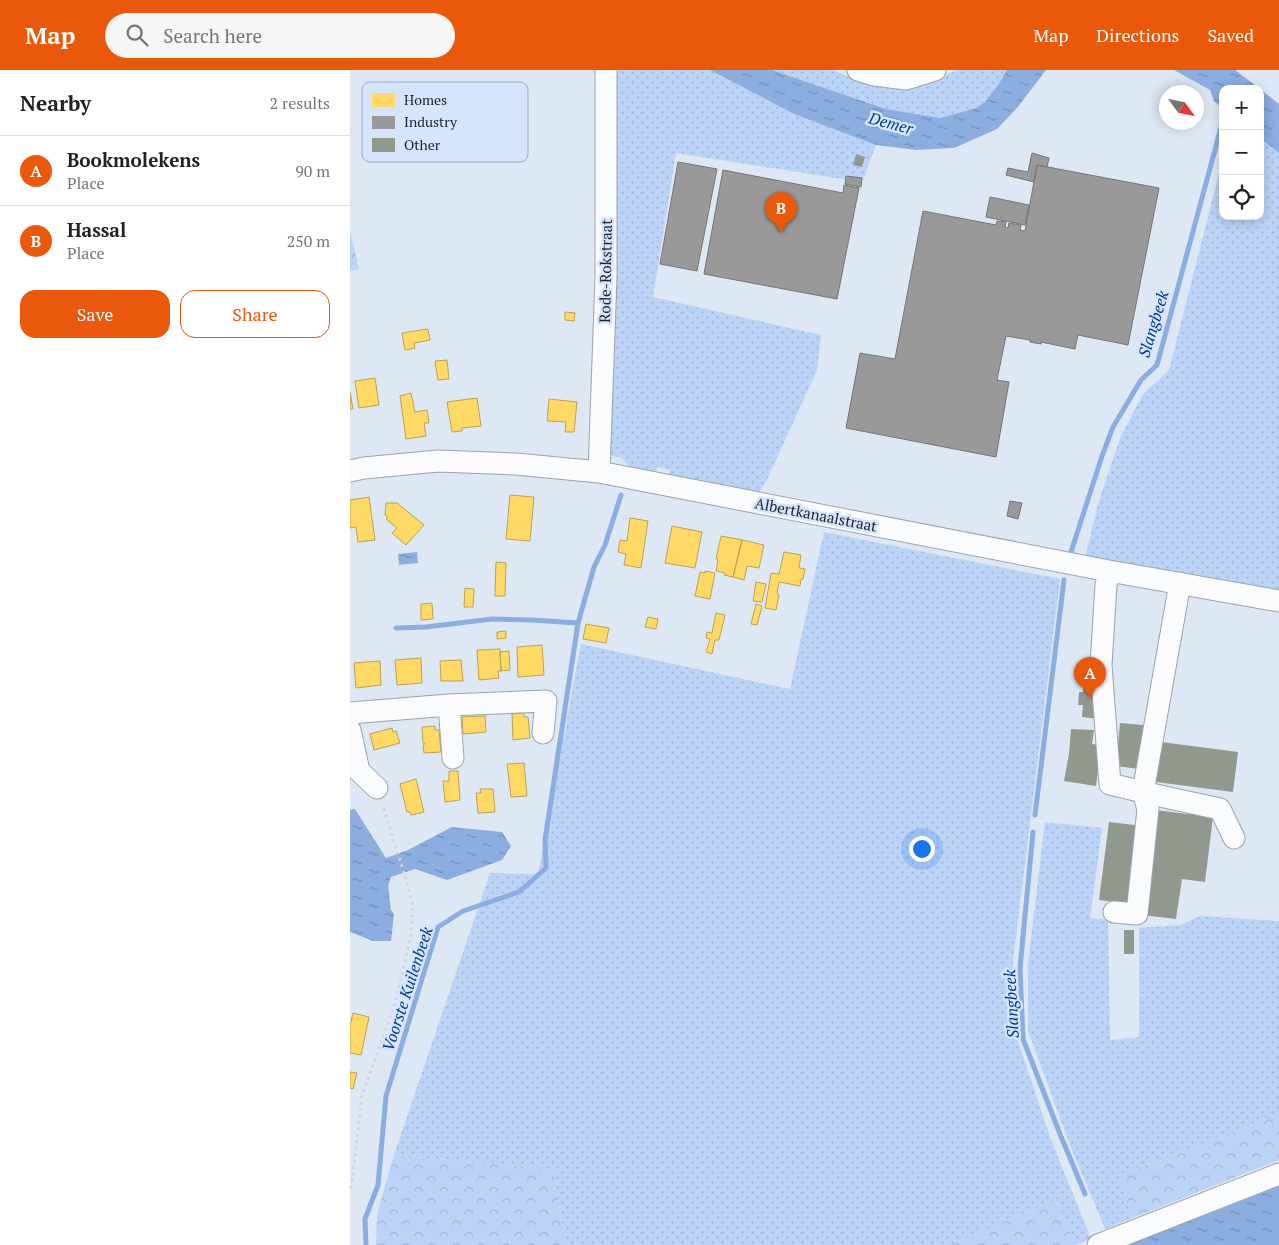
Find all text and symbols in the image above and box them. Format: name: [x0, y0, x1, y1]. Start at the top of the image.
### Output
search box: [105, 13, 455, 58]
text: Map: [25, 19, 75, 51]
icon: search: [123, 21, 151, 49]
text: Search here: [163, 23, 262, 48]
text: Map: [1033, 23, 1068, 47]
text: Directions: [1096, 23, 1179, 47]
text: Saved: [1207, 23, 1254, 47]
legend: [362, 82, 528, 162]
north arrow: [1159, 85, 1204, 130]
map controls: [1219, 85, 1264, 220]
button: +: [1219, 85, 1264, 130]
text: Nearby: [20, 89, 91, 117]
text: Homes: [404, 90, 447, 109]
text: 2 results: [270, 92, 330, 114]
water label: Demer: [866, 106, 916, 140]
text: Industry: [404, 112, 458, 131]
button: −: [1219, 130, 1264, 175]
text: Other: [404, 135, 441, 154]
text: Bookmolekens: [67, 147, 200, 172]
text: A: [30, 160, 42, 182]
text: 90 m: [295, 160, 330, 182]
text: Place: [67, 172, 105, 194]
button: locate: [1219, 175, 1264, 220]
pin: B: [765, 192, 797, 233]
text: Hassal: [67, 217, 126, 242]
street label: Rode-Rokstraat: [594, 219, 616, 323]
text: B: [31, 230, 41, 252]
text: 250 m: [287, 230, 330, 252]
text: Place: [67, 242, 105, 264]
water label: Slangbeek: [1132, 288, 1174, 360]
button: Save: [20, 290, 170, 338]
button: Share: [180, 290, 330, 338]
street label: Albertkanaalstraat: [753, 492, 879, 536]
pin: A: [1074, 657, 1106, 698]
your location: [909, 836, 935, 862]
water label: Voorste Kuilenbeek: [376, 924, 438, 1054]
water label: Slangbeek: [998, 969, 1024, 1039]

